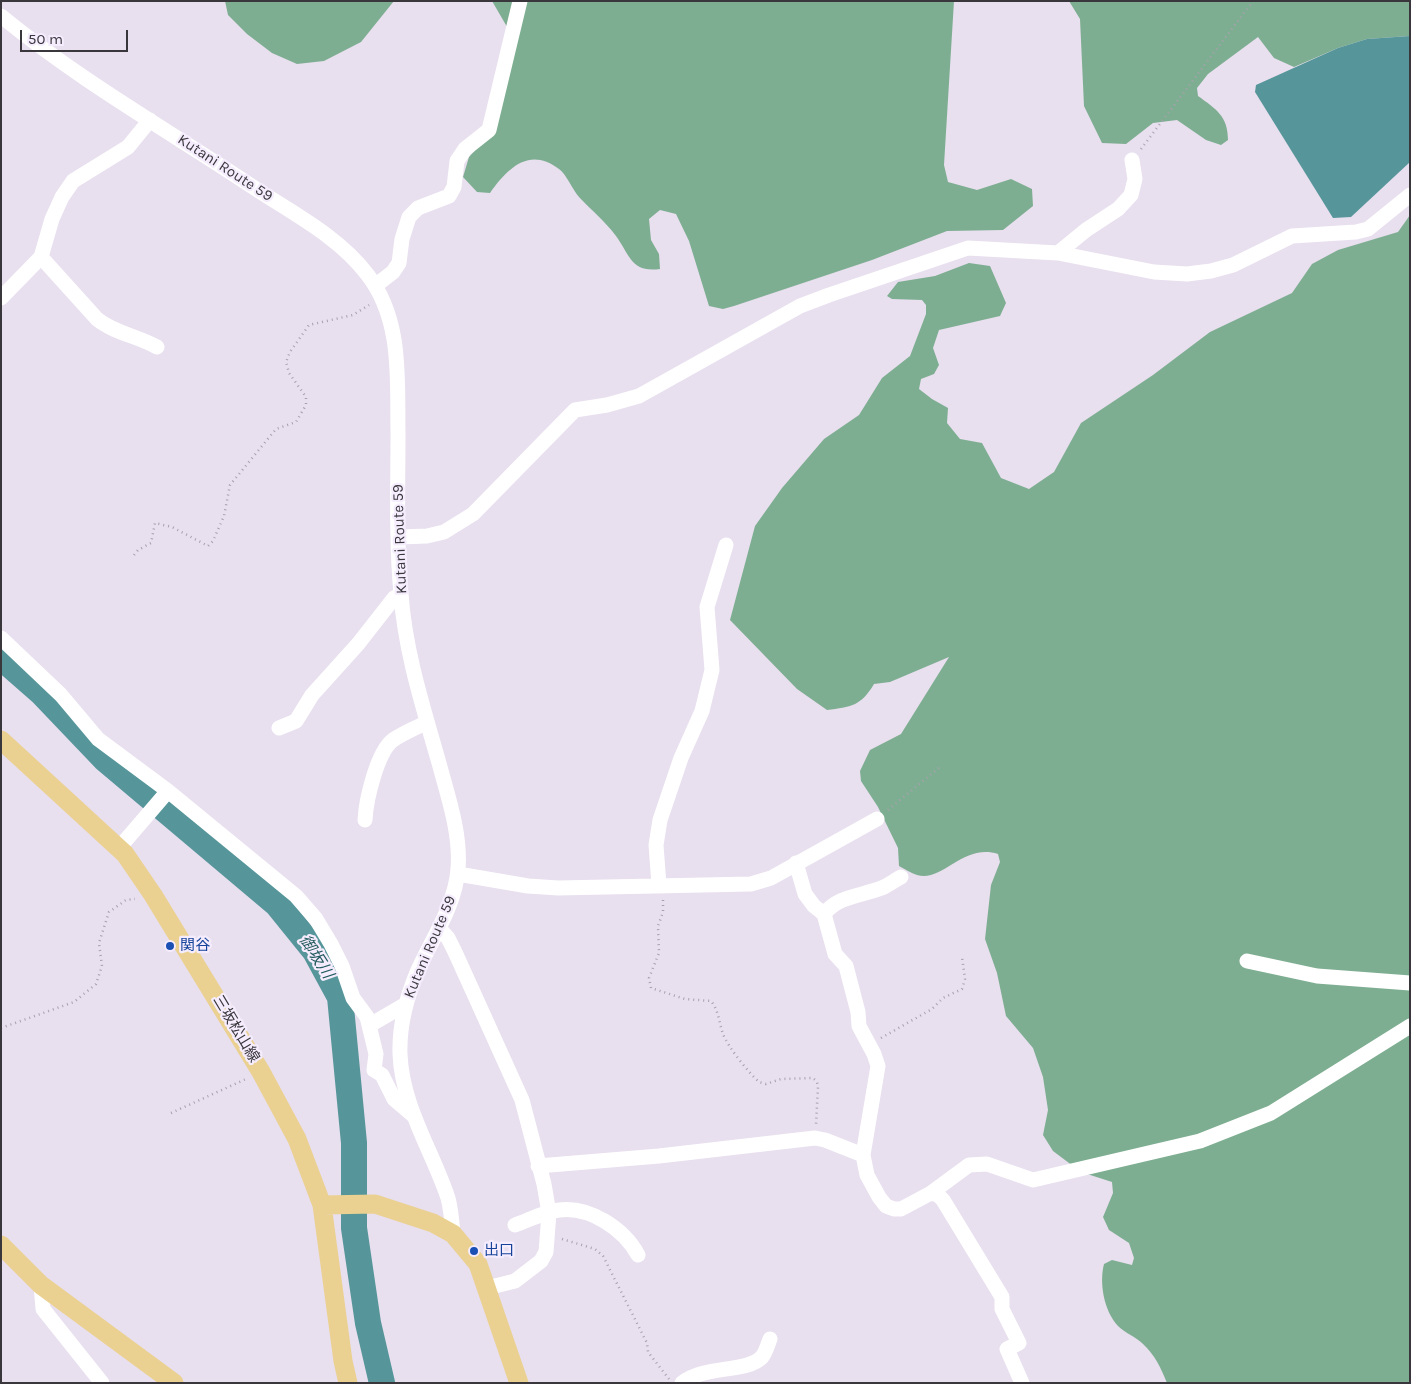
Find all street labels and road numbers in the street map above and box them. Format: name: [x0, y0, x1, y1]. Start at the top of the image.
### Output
street label: Kutani Route 59: [174, 131, 276, 205]
street label: Kutani Route 59: [389, 484, 411, 594]
street label: Kutani Route 59: [400, 893, 460, 1001]
street label: 三坂松山線: [209, 992, 263, 1066]

